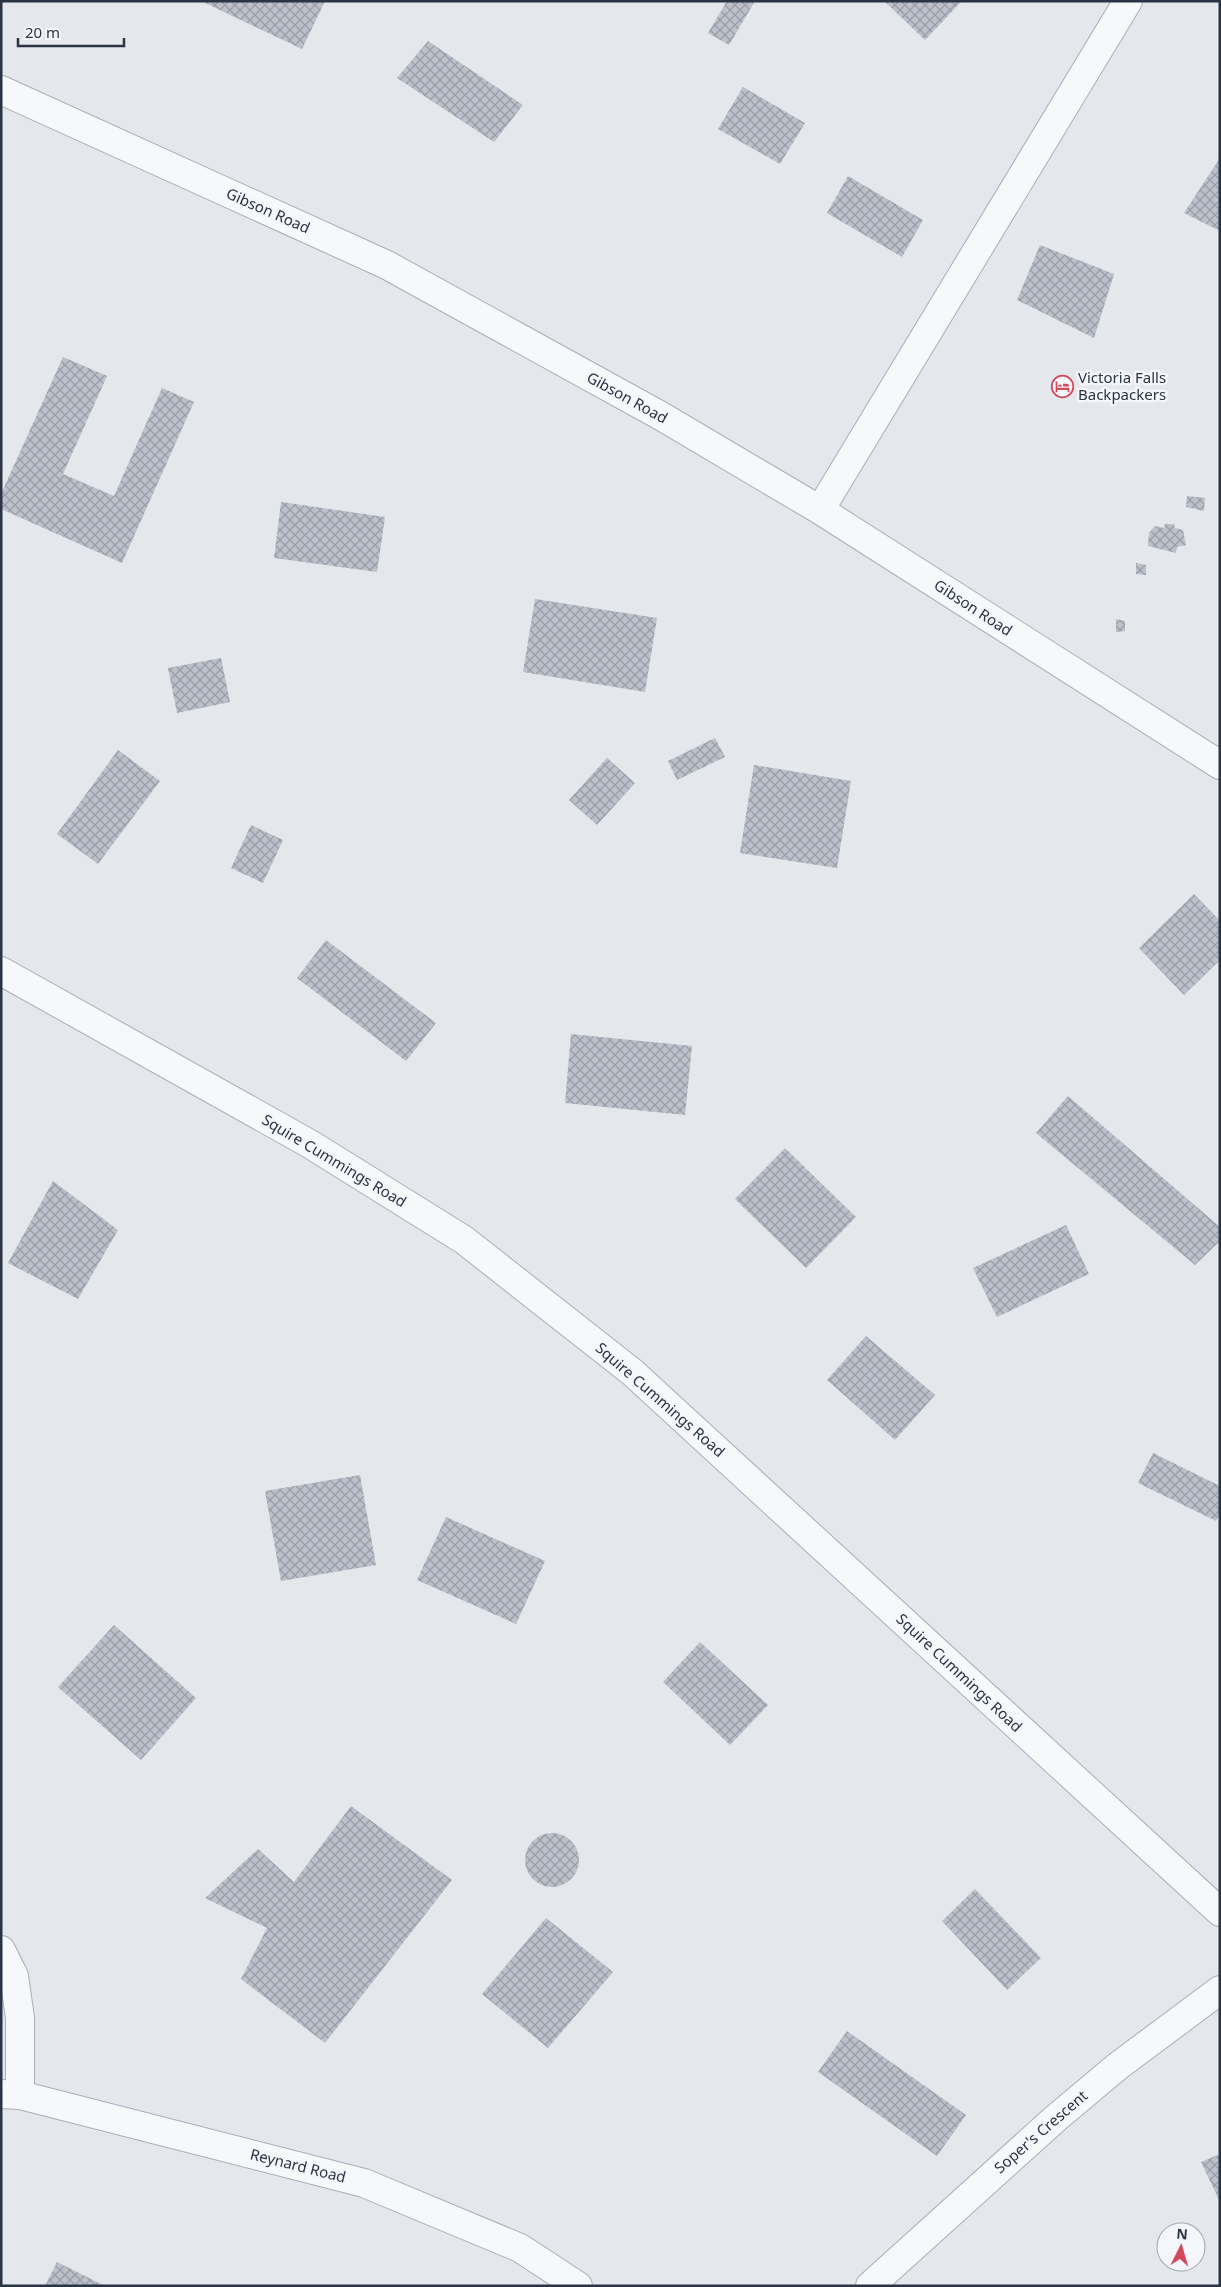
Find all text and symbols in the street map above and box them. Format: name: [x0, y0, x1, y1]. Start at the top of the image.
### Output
scale bar: [18, 15, 124, 47]
text: 20 m: [25, 22, 60, 42]
street label: Gibson Road: [223, 183, 313, 237]
street label: Gibson Road: [583, 367, 671, 428]
place label: Victoria Falls Backpackers: [1078, 367, 1166, 404]
hotel icon: Victoria Falls Backpackers: [1050, 375, 1074, 399]
street label: Gibson Road: [931, 574, 1017, 640]
street label: Squire Cummings Road: [259, 1109, 410, 1211]
street label: Squire Cummings Road: [592, 1338, 730, 1461]
street label: Squire Cummings Road: [892, 1609, 1027, 1736]
street label: Soper's Crescent: [990, 2085, 1092, 2177]
street label: Reynard Road: [248, 2143, 348, 2187]
north arrow: [1156, 2222, 1206, 2272]
text: N: [1176, 2224, 1189, 2244]

